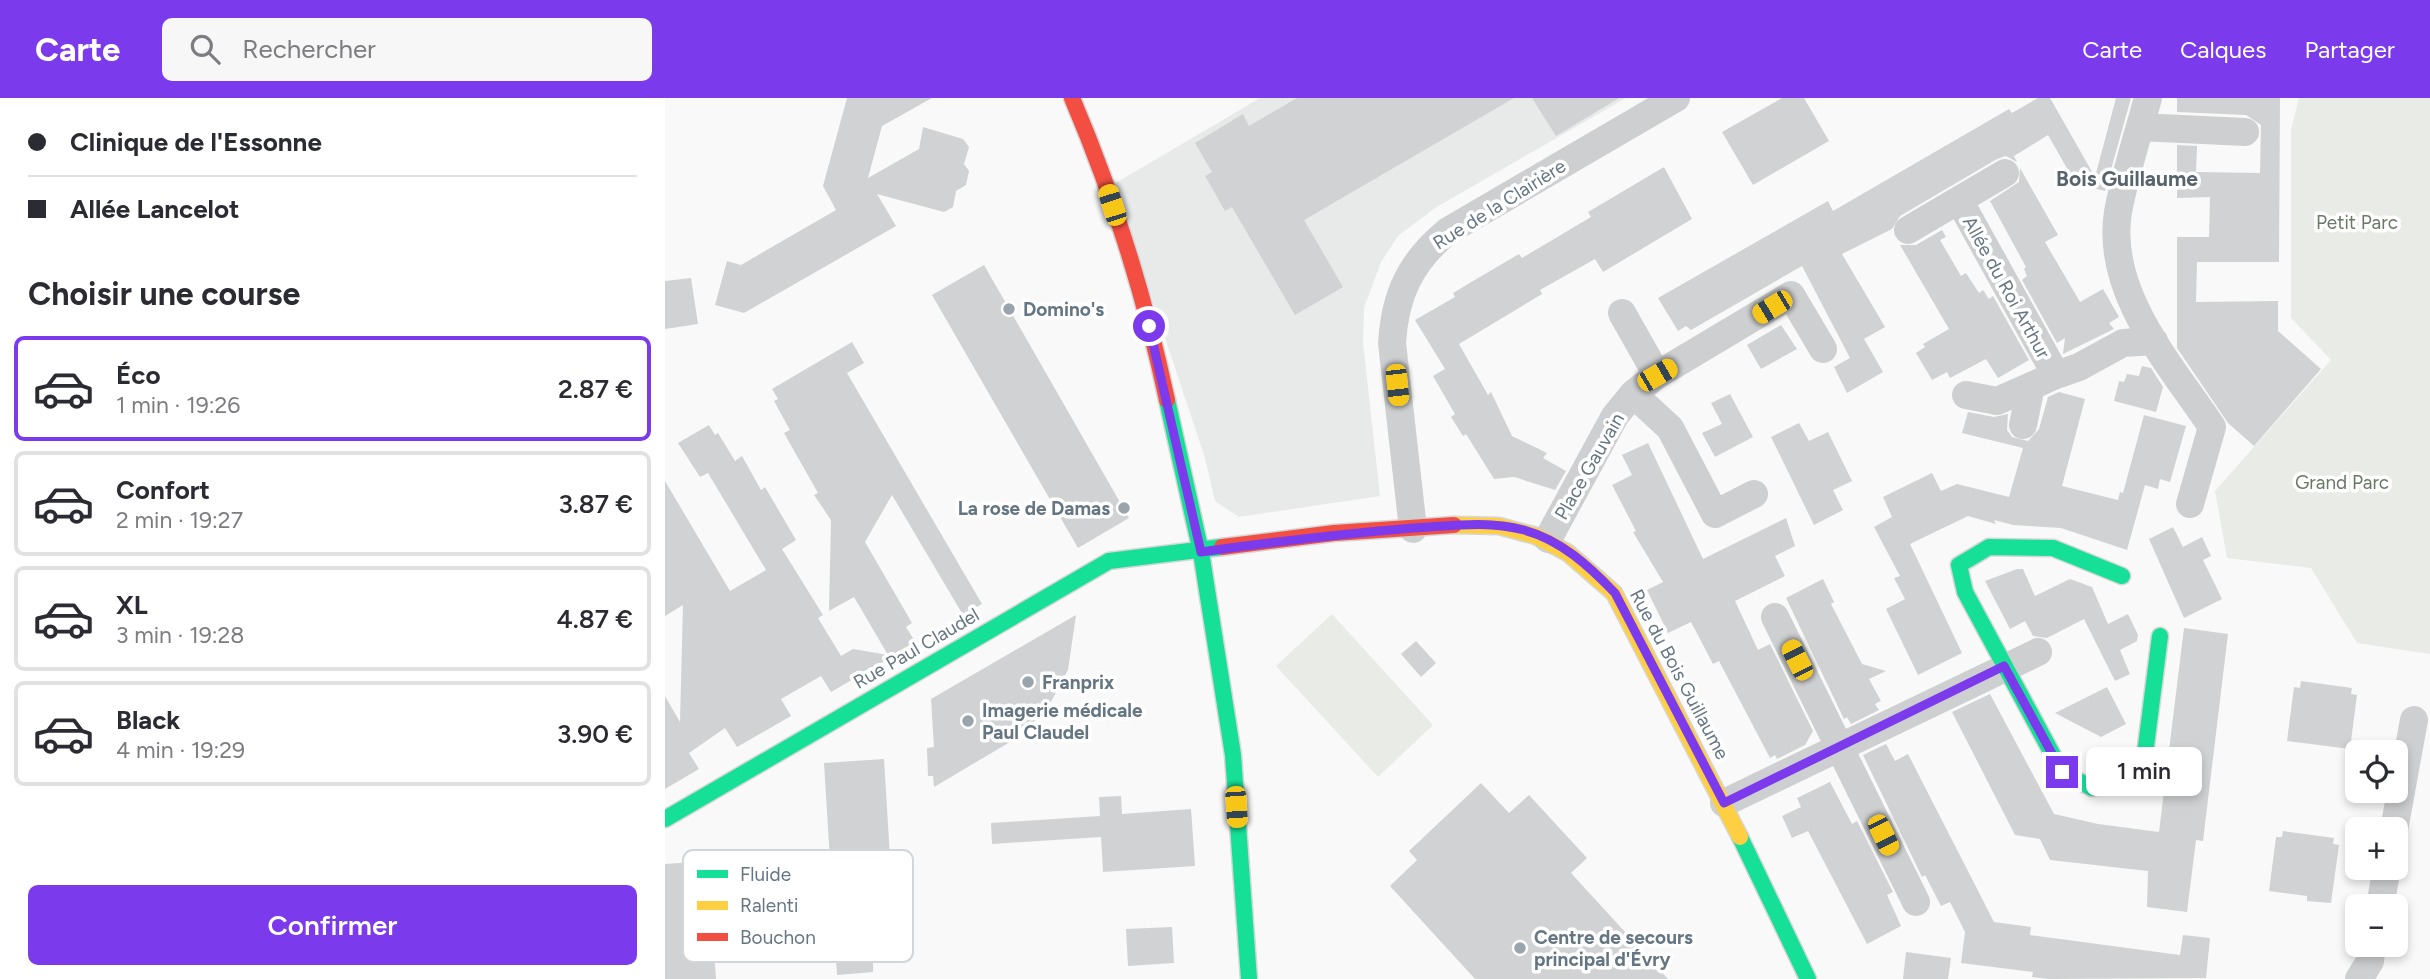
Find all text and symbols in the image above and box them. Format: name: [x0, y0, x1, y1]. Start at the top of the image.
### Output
search box: [162, 18, 652, 81]
text: Carte: [35, 30, 120, 69]
icon: search: [186, 30, 224, 68]
text: Rechercher: [242, 33, 376, 65]
text: Carte: [2082, 35, 2142, 64]
text: Calques: [2180, 35, 2266, 64]
text: Partager: [2304, 35, 2395, 64]
text: Clinique de l'Essonne: [70, 126, 322, 158]
street label: Rue de la Clairière: [1429, 154, 1570, 255]
district label: Bois Guillaume: [2056, 166, 2198, 191]
car: [1096, 182, 1129, 228]
text: Allée Lancelot: [70, 193, 240, 225]
park label: Petit Parc: [2316, 211, 2398, 234]
street label: Allée du Roi Arthur: [1958, 212, 2055, 363]
text: Choisir une course: [28, 275, 300, 313]
car: [1749, 287, 1796, 327]
place label: Domino's: [1023, 298, 1104, 321]
marker: Domino's: [1001, 301, 1017, 317]
route start: [1133, 310, 1165, 342]
car: [1634, 355, 1681, 395]
icon: car: [32, 357, 95, 420]
text: Éco: [116, 359, 161, 391]
car: [1385, 363, 1410, 407]
text: 2.87 €: [558, 373, 633, 405]
text: 1 min · 19:26: [116, 391, 240, 419]
street label: Place Gauvain: [1550, 409, 1629, 524]
park label: Grand Parc: [2295, 471, 2389, 494]
icon: car: [32, 472, 95, 535]
text: Confort: [116, 474, 210, 506]
text: 3.87 €: [558, 488, 633, 520]
place label: La rose de Damas: [958, 497, 1110, 520]
marker: La rose de Damas: [1116, 500, 1132, 516]
text: 2 min · 19:27: [116, 506, 243, 534]
street label: Rue du Bois Guillaume: [1625, 585, 1734, 763]
icon: car: [32, 587, 95, 650]
text: XL: [116, 589, 148, 621]
text: 4.87 €: [556, 603, 633, 635]
street label: Rue Paul Claudel: [849, 603, 983, 694]
text: 3 min · 19:28: [116, 621, 244, 649]
car: [1779, 637, 1816, 683]
place label: Franprix: [1042, 671, 1114, 694]
marker: Franprix: [1020, 674, 1036, 690]
place label: Imagerie médicale Paul Claudel: [982, 699, 1143, 744]
icon: car: [32, 702, 95, 765]
text: Black: [116, 704, 180, 736]
marker: Imagerie médicale Paul Claudel: [960, 713, 976, 729]
text: 3.90 €: [557, 718, 633, 750]
text: 4 min · 19:29: [116, 736, 245, 764]
map controls: [2345, 740, 2408, 957]
button: locate: [2345, 740, 2408, 803]
callout: 1 min: [2087, 748, 2202, 796]
route end: [2046, 756, 2078, 788]
text: 1 min: [2117, 757, 2171, 785]
car: [1225, 785, 1248, 829]
car: [1865, 812, 1902, 858]
button: +: [2345, 817, 2408, 880]
legend: [683, 850, 913, 962]
text: Fluide: [740, 863, 791, 886]
button: Confirmer: [28, 885, 637, 965]
text: Ralenti: [740, 894, 798, 917]
button: −: [2345, 894, 2408, 957]
text: Bouchon: [740, 926, 816, 949]
place label: Centre de secours principal d'Évry: [1534, 926, 1693, 971]
marker: Centre de secours principal d'Évry: [1512, 940, 1528, 956]

